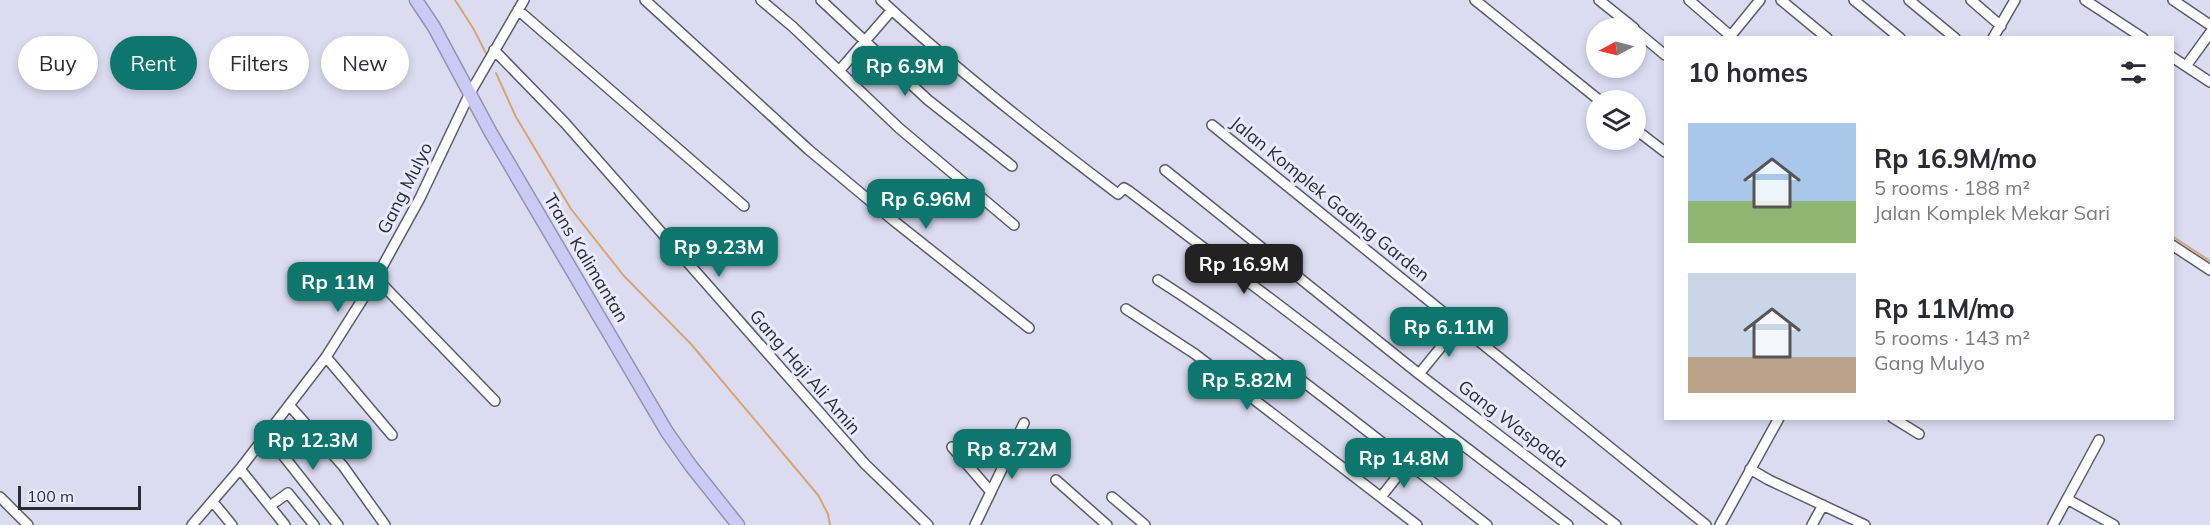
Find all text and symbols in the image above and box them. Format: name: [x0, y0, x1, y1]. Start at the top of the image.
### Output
north arrow: [1586, 18, 1646, 78]
map controls: [1586, 18, 1646, 150]
chip: Buy: [18, 36, 98, 90]
chip: Rent: [110, 36, 197, 90]
chip: Filters: [209, 36, 309, 90]
chip: New: [321, 36, 409, 90]
pin: Rp 6.9M: [850, 46, 960, 97]
text: Rp 6.9M: [866, 53, 944, 78]
text: 10 homes: [1688, 56, 1808, 89]
icon: filters: [2117, 56, 2150, 89]
button: layers: [1586, 90, 1646, 150]
street label: Jalan Komplek Gading Garden: [1226, 111, 1435, 286]
street label: Gang Mulyo: [372, 138, 437, 237]
text: Rp 16.9M/mo: [1874, 142, 2037, 175]
icon: home: [1736, 147, 1808, 219]
text: 5 rooms · 188 m²: [1874, 175, 2030, 200]
pin: Rp 6.96M: [864, 179, 988, 230]
text: Rp 6.96M: [881, 186, 971, 211]
street label: Trans Kalimantan: [539, 189, 634, 326]
text: Jalan Komplek Mekar Sari: [1874, 200, 2110, 225]
pin: Rp 9.23M: [657, 227, 781, 278]
text: Rp 9.23M: [674, 234, 764, 259]
pin: Rp 16.9M: [1182, 244, 1306, 295]
text: Rp 16.9M: [1199, 251, 1289, 276]
pin: Rp 11M: [289, 262, 387, 313]
text: Rp 11M: [301, 269, 375, 294]
text: Rp 11M/mo: [1874, 292, 2015, 325]
icon: home: [1736, 297, 1808, 369]
street label: Gang Haji Ali Amin: [745, 304, 866, 439]
pin: Rp 6.11M: [1387, 307, 1511, 358]
text: Rp 6.11M: [1404, 314, 1494, 339]
text: 5 rooms · 143 m²: [1874, 325, 2030, 350]
text: Gang Mulyo: [1874, 350, 1985, 375]
pin: Rp 5.82M: [1185, 360, 1309, 411]
text: Rp 5.82M: [1202, 367, 1292, 392]
street label: Gang Waspada: [1454, 375, 1573, 473]
pin: Rp 12.3M: [251, 420, 375, 471]
text: Rp 12.3M: [268, 427, 358, 452]
pin: Rp 8.72M: [950, 429, 1074, 480]
text: Rp 8.72M: [967, 436, 1057, 461]
pin: Rp 14.8M: [1342, 438, 1466, 489]
text: Rp 14.8M: [1359, 445, 1449, 470]
scale bar: [18, 483, 141, 510]
text: 100 m: [27, 486, 74, 506]

